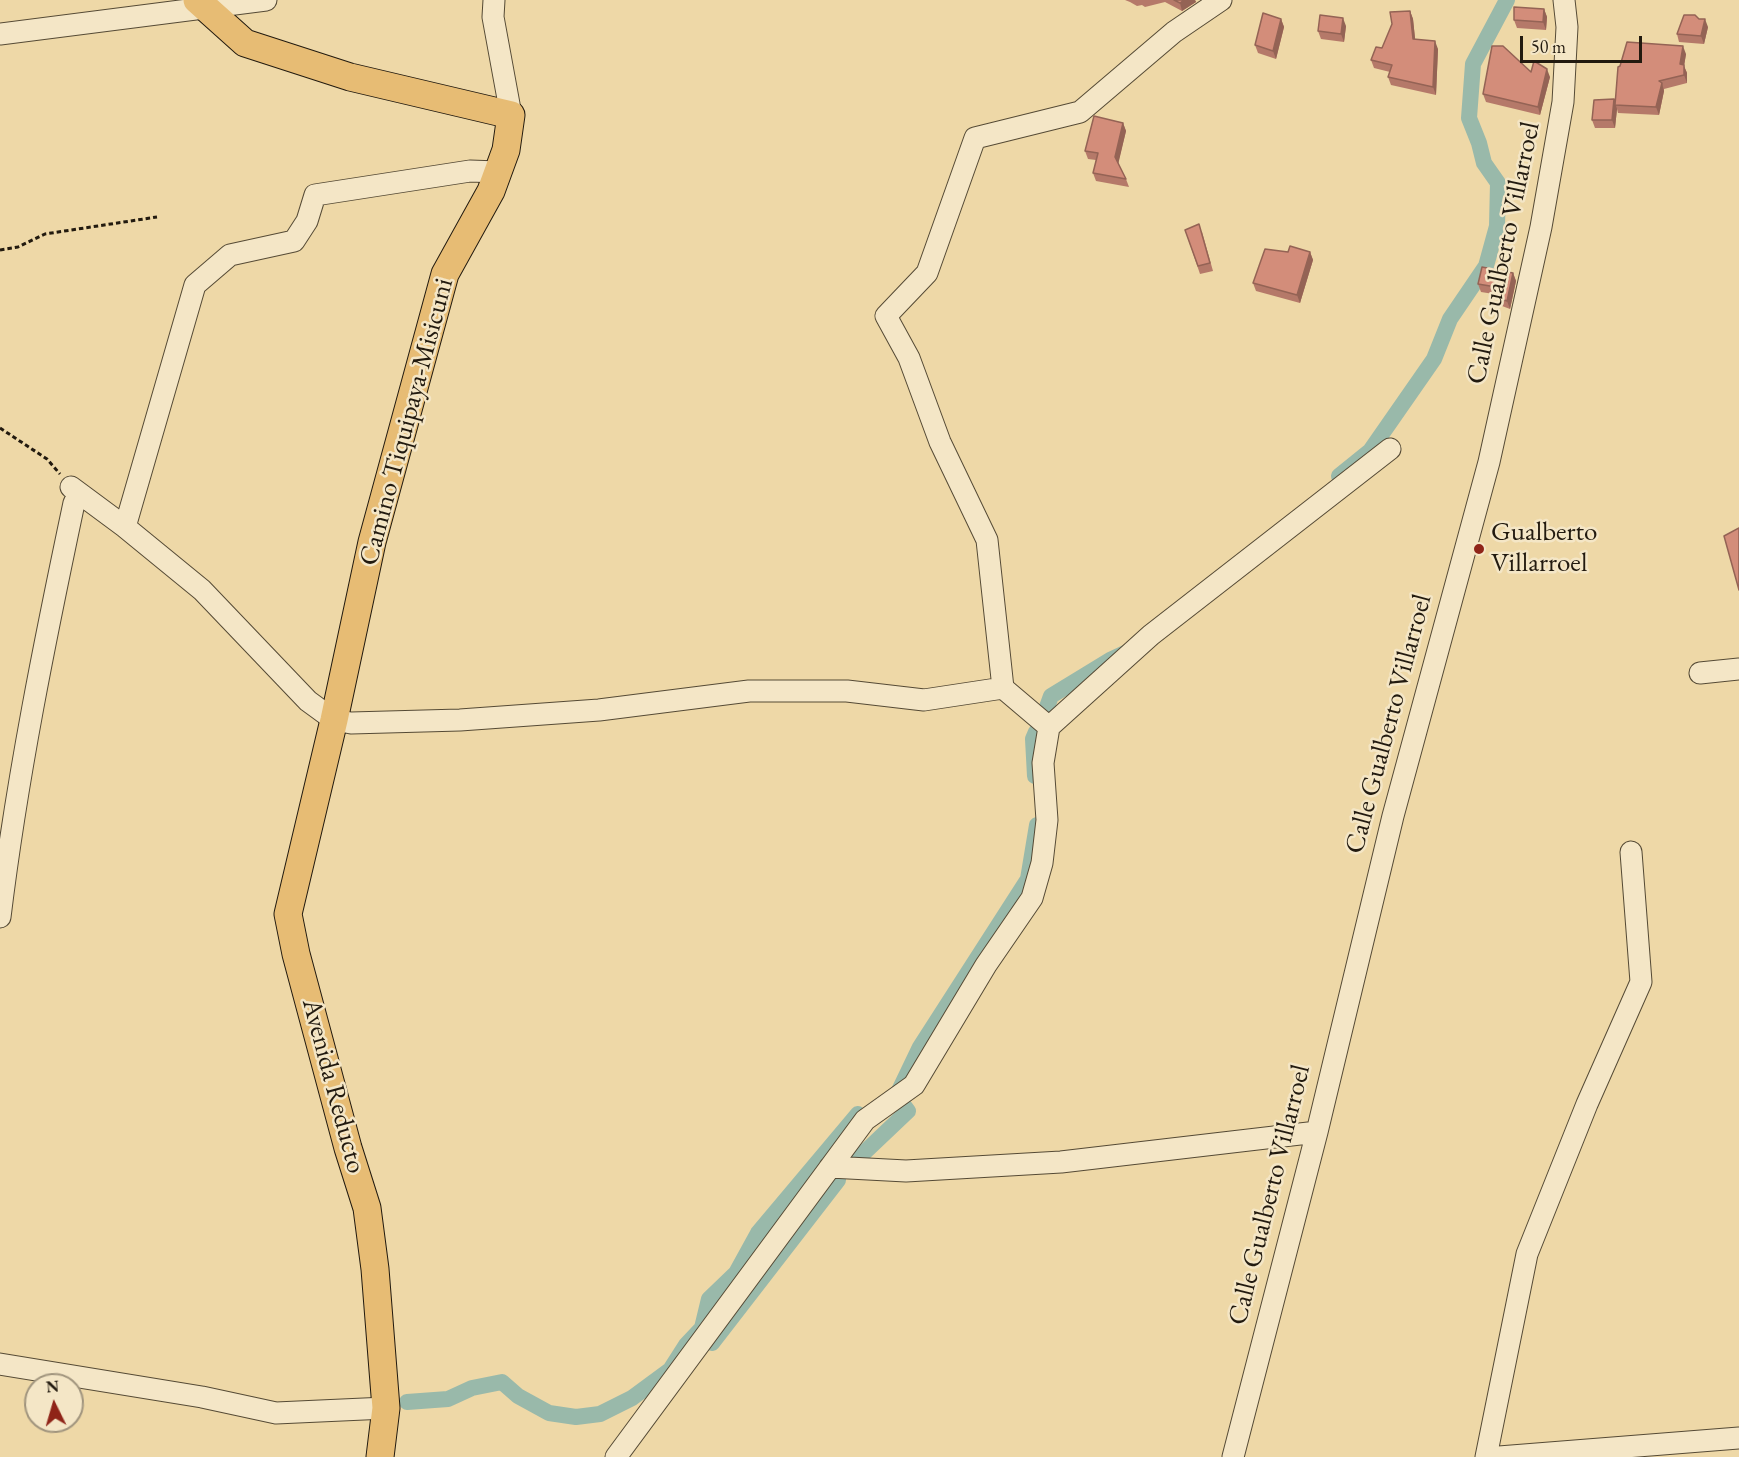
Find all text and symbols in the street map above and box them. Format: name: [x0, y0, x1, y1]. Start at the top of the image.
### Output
scale bar: [1523, 24, 1644, 62]
text: 50 m: [1531, 35, 1566, 58]
street label: Calle Gualberto Villarroel: [1460, 119, 1548, 387]
street label: Camino Tiquipaya-Misicuni: [353, 275, 461, 569]
place label: Gualberto Villarroel: [1491, 517, 1597, 580]
marker: Gualberto Villarroel: [1472, 542, 1486, 556]
street label: Calle Gualberto Villarroel: [1339, 591, 1439, 857]
street label: Avenida Reducto: [294, 995, 372, 1177]
street label: Calle Gualberto Villarroel: [1222, 1062, 1318, 1328]
north arrow: [24, 1373, 84, 1433]
text: N: [45, 1376, 60, 1398]

